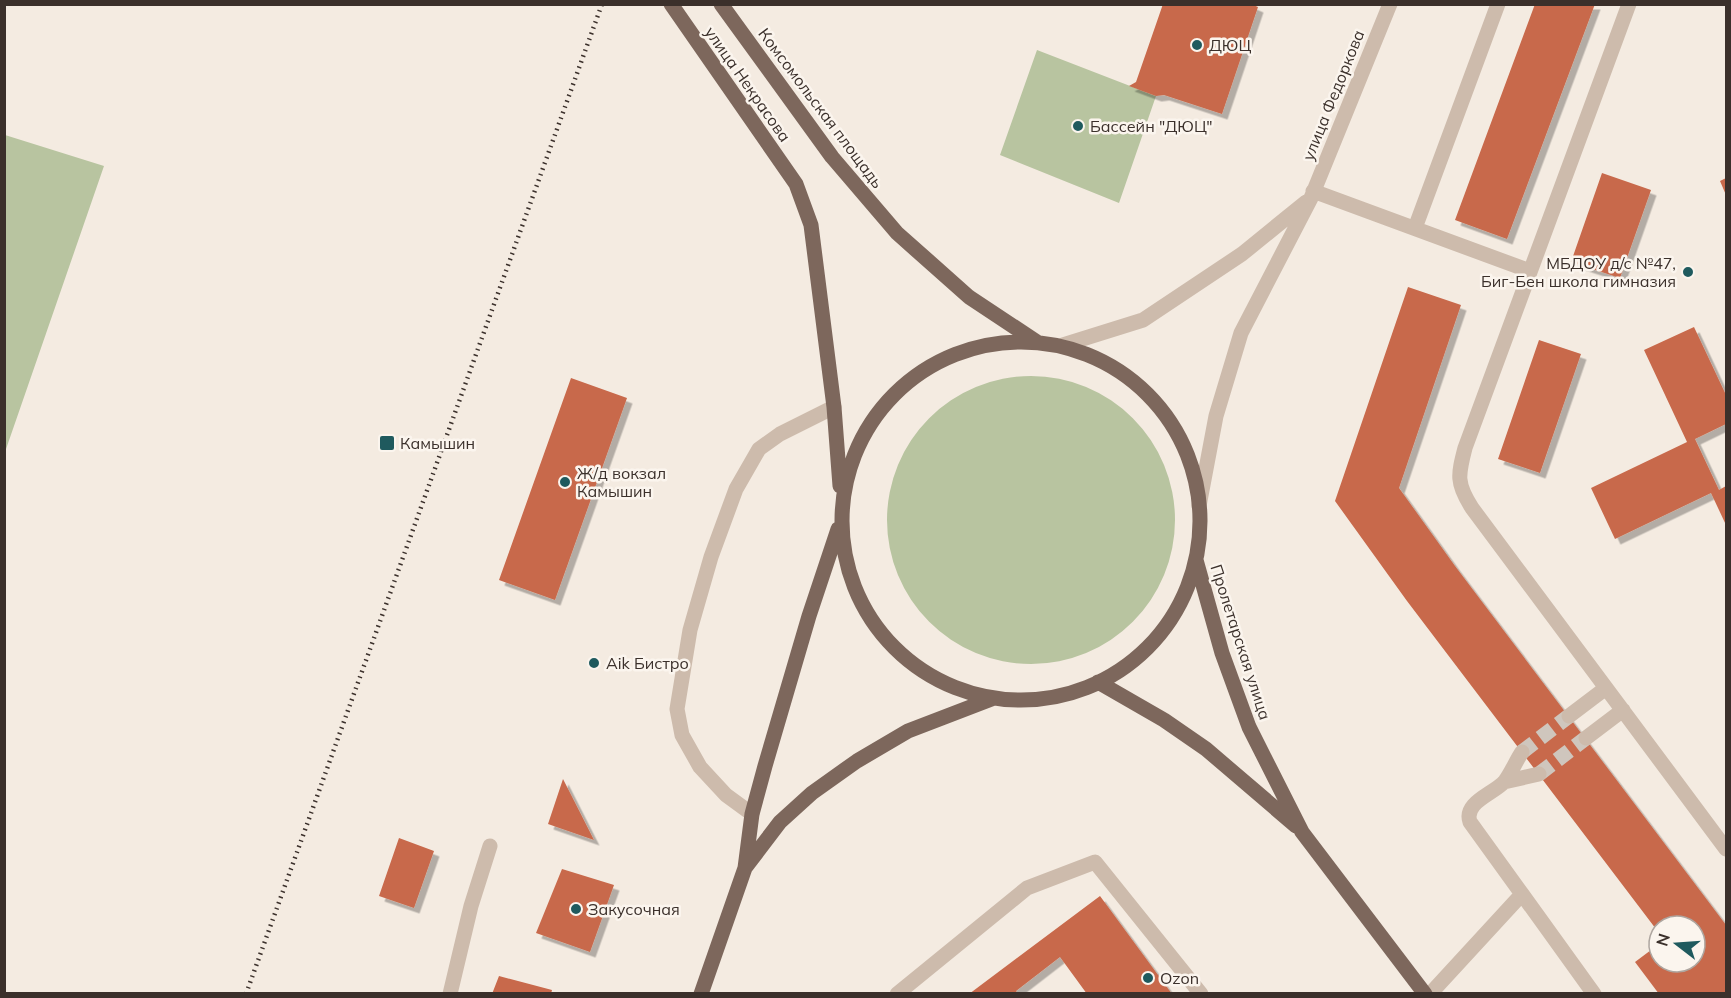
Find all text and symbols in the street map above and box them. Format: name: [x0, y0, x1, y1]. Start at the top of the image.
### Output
street label: улица Некрасова: [701, 23, 795, 145]
street label: Комсомольская площадь: [754, 24, 888, 192]
street label: улица Федоркова: [1298, 27, 1368, 163]
place label: ДЮЦ: [1209, 35, 1251, 55]
marker: ДЮЦ: [1190, 38, 1204, 52]
place label: Бассейн "ДЮЦ": [1090, 116, 1212, 136]
marker: Бассейн "ДЮЦ": [1071, 119, 1085, 133]
place label: МБДОУ д/с №47, Биг-Бен школа гимназия: [1481, 253, 1676, 291]
marker: МБДОУ д/с №47, Биг-Бен школа гимназия: [1681, 265, 1695, 279]
place label: Камышин: [400, 433, 475, 453]
marker: Камышин: [378, 434, 396, 452]
place label: Ж/д вокзал Камышин: [577, 463, 666, 501]
marker: Ж/д вокзал Камышин: [558, 475, 572, 489]
street label: Пролетарская улица: [1206, 562, 1276, 722]
place label: Aik Бистро: [606, 653, 689, 673]
marker: Aik Бистро: [587, 656, 601, 670]
place label: Закусочная: [588, 899, 680, 919]
marker: Закусочная: [569, 902, 583, 916]
north arrow: [1647, 914, 1707, 974]
text: N: [1651, 931, 1674, 948]
place label: Ozon: [1160, 968, 1199, 988]
marker: Ozon: [1141, 971, 1155, 985]

